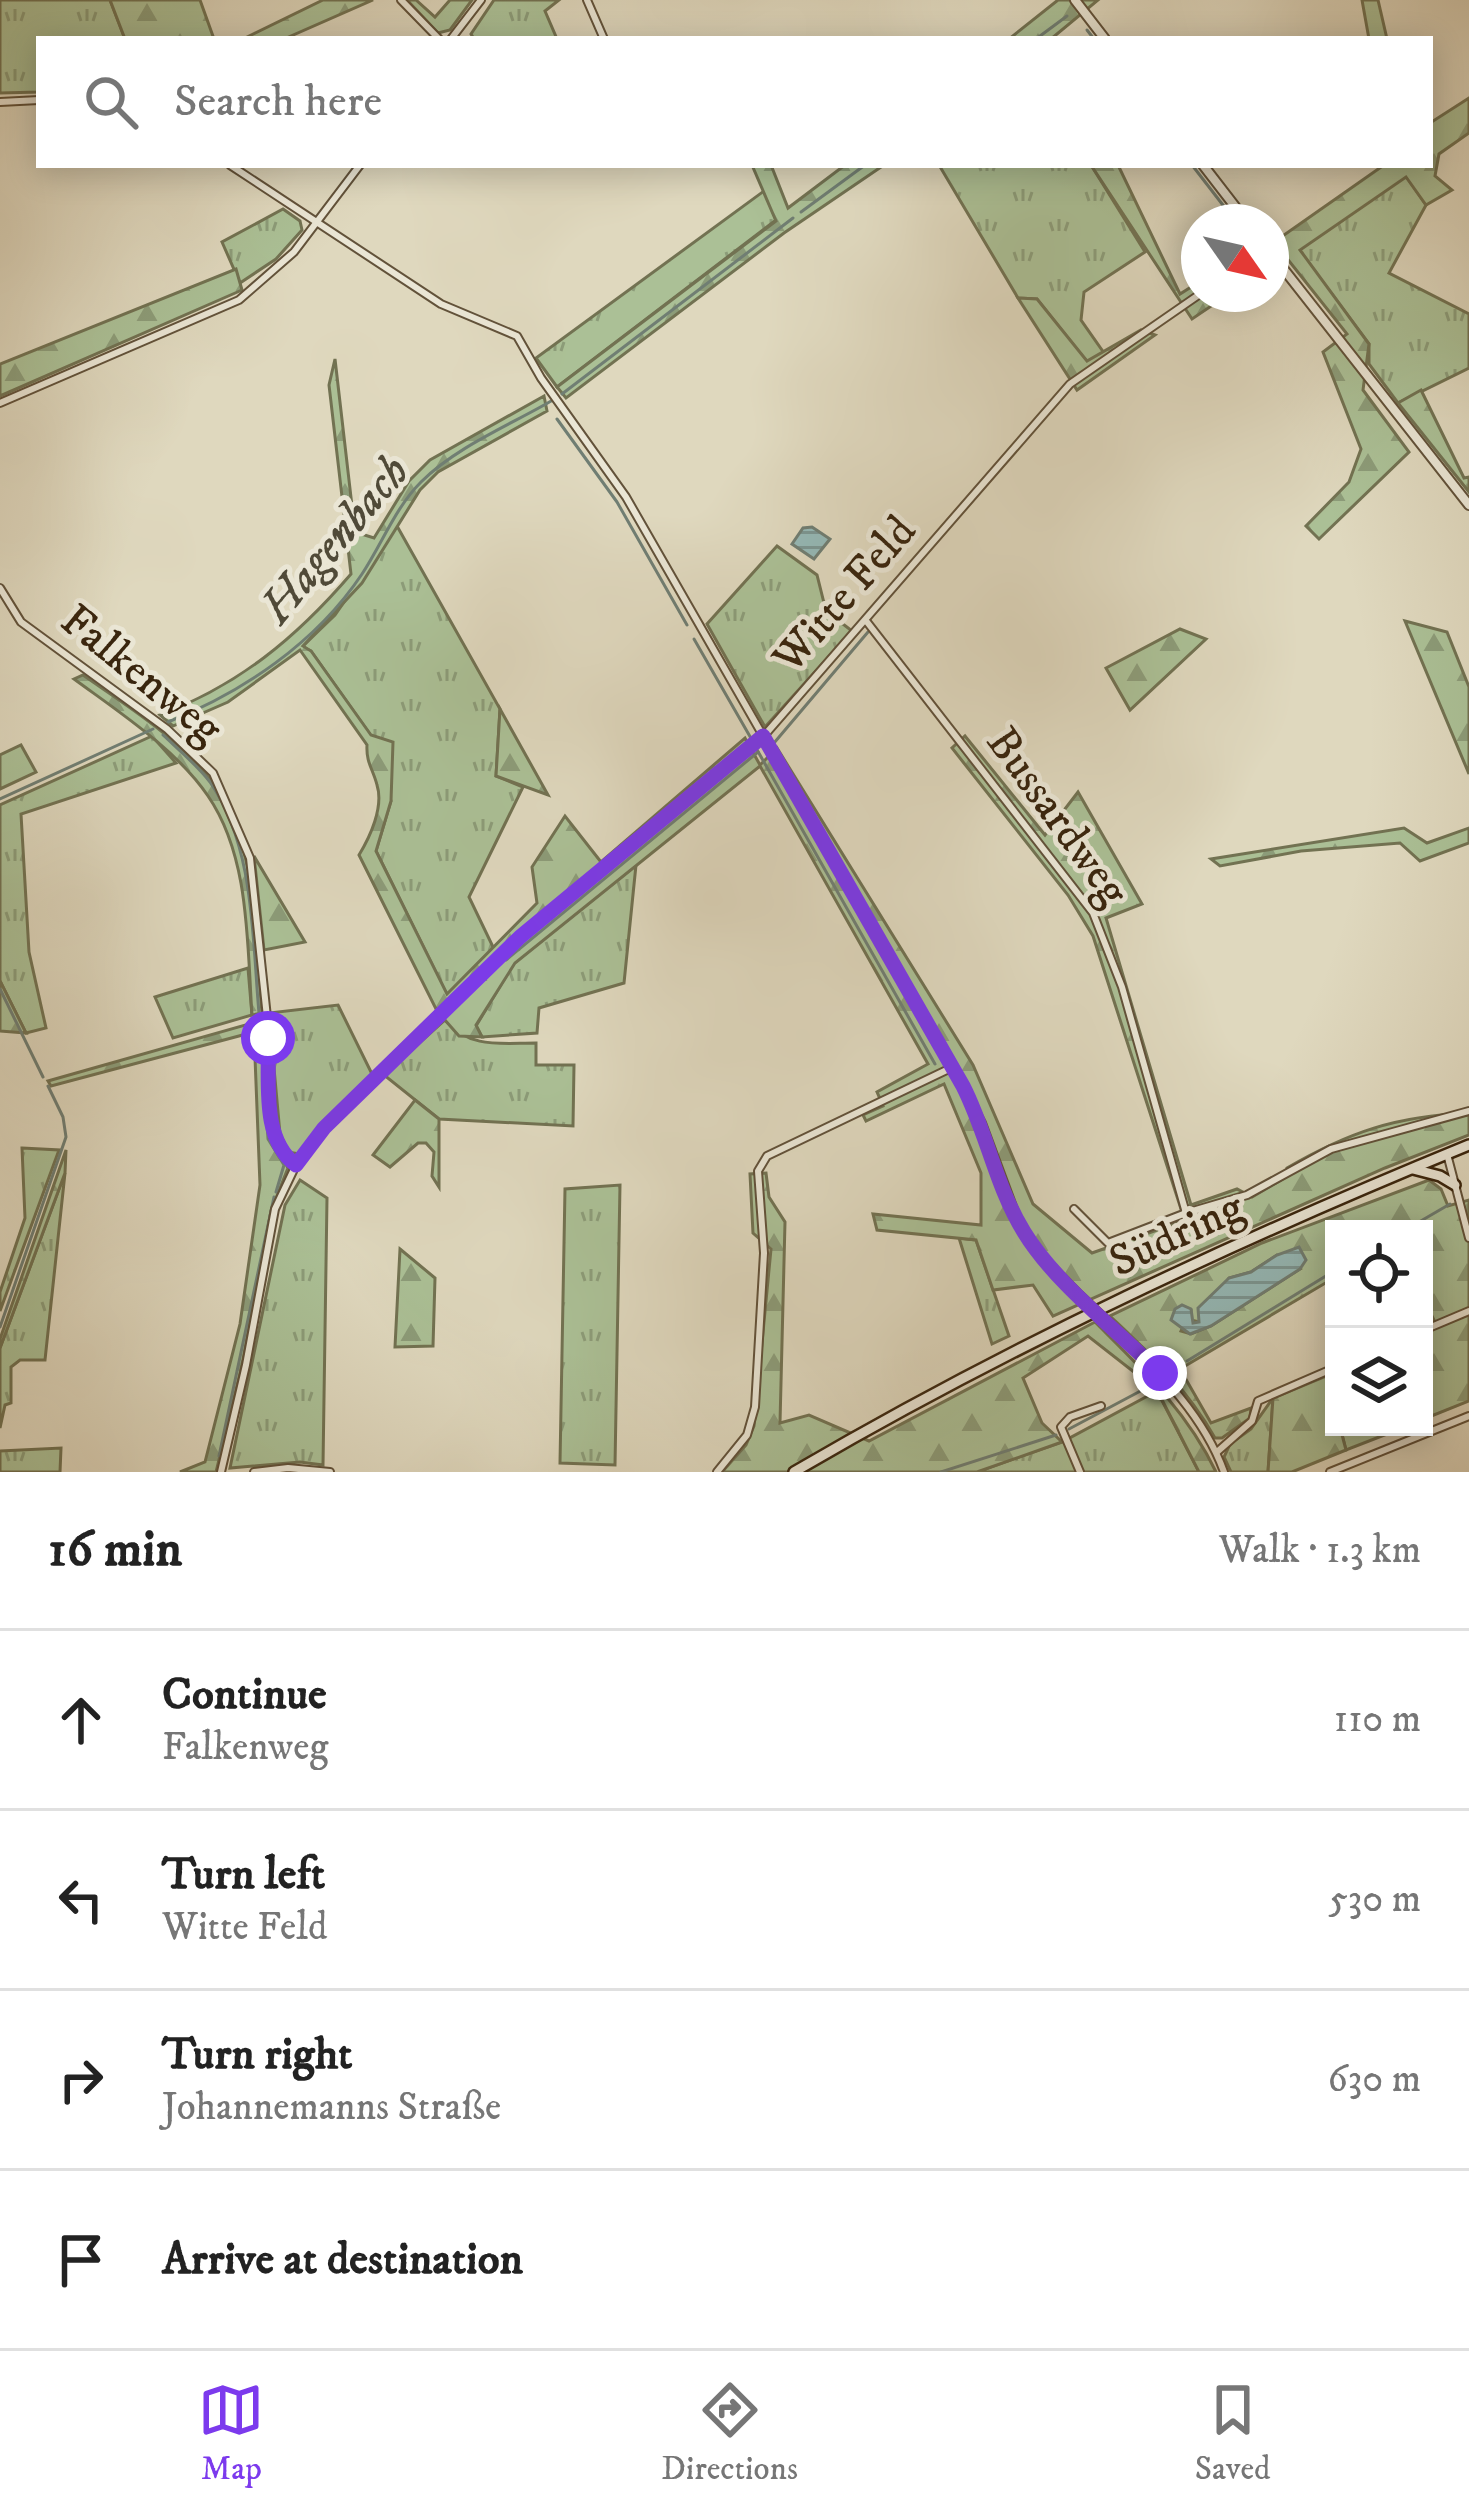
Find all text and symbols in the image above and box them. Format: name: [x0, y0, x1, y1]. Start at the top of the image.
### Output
search box: [36, 36, 1433, 168]
icon: search: [78, 69, 144, 135]
text: Search here: [174, 74, 382, 130]
north arrow: [1181, 204, 1289, 312]
water label: Hagenbach: [246, 443, 423, 638]
street label: Witte Feld: [761, 504, 929, 686]
street label: Falkenweg: [49, 593, 233, 757]
street label: Bussardweg: [973, 717, 1141, 917]
route start: [241, 1011, 295, 1065]
street label: Südring: [1101, 1180, 1253, 1290]
map controls: [1325, 1220, 1433, 1436]
button: locate: [1325, 1220, 1433, 1328]
button: layers: [1325, 1328, 1433, 1436]
route end: [1133, 1346, 1187, 1400]
text: 16 min: [48, 1518, 182, 1582]
text: Walk · 1.3 km: [1219, 1526, 1421, 1575]
text: Continue: [162, 1667, 327, 1723]
icon: ahead: [48, 1687, 114, 1753]
text: 110 m: [1334, 1695, 1421, 1744]
text: Falkenweg: [162, 1723, 328, 1772]
text: Turn left: [162, 1847, 325, 1903]
icon: left: [48, 1867, 114, 1933]
text: 530 m: [1328, 1875, 1421, 1924]
text: Witte Feld: [162, 1903, 327, 1952]
text: Turn right: [162, 2027, 352, 2083]
icon: right: [48, 2047, 114, 2113]
text: 630 m: [1327, 2055, 1421, 2104]
text: Johannemanns Straße: [162, 2083, 501, 2132]
icon: arrive: [48, 2227, 114, 2293]
text: Arrive at destination: [162, 2232, 523, 2288]
tab: Map: [198, 2377, 264, 2490]
tab: Directions: [661, 2377, 798, 2490]
tab: Saved: [1195, 2377, 1271, 2490]

